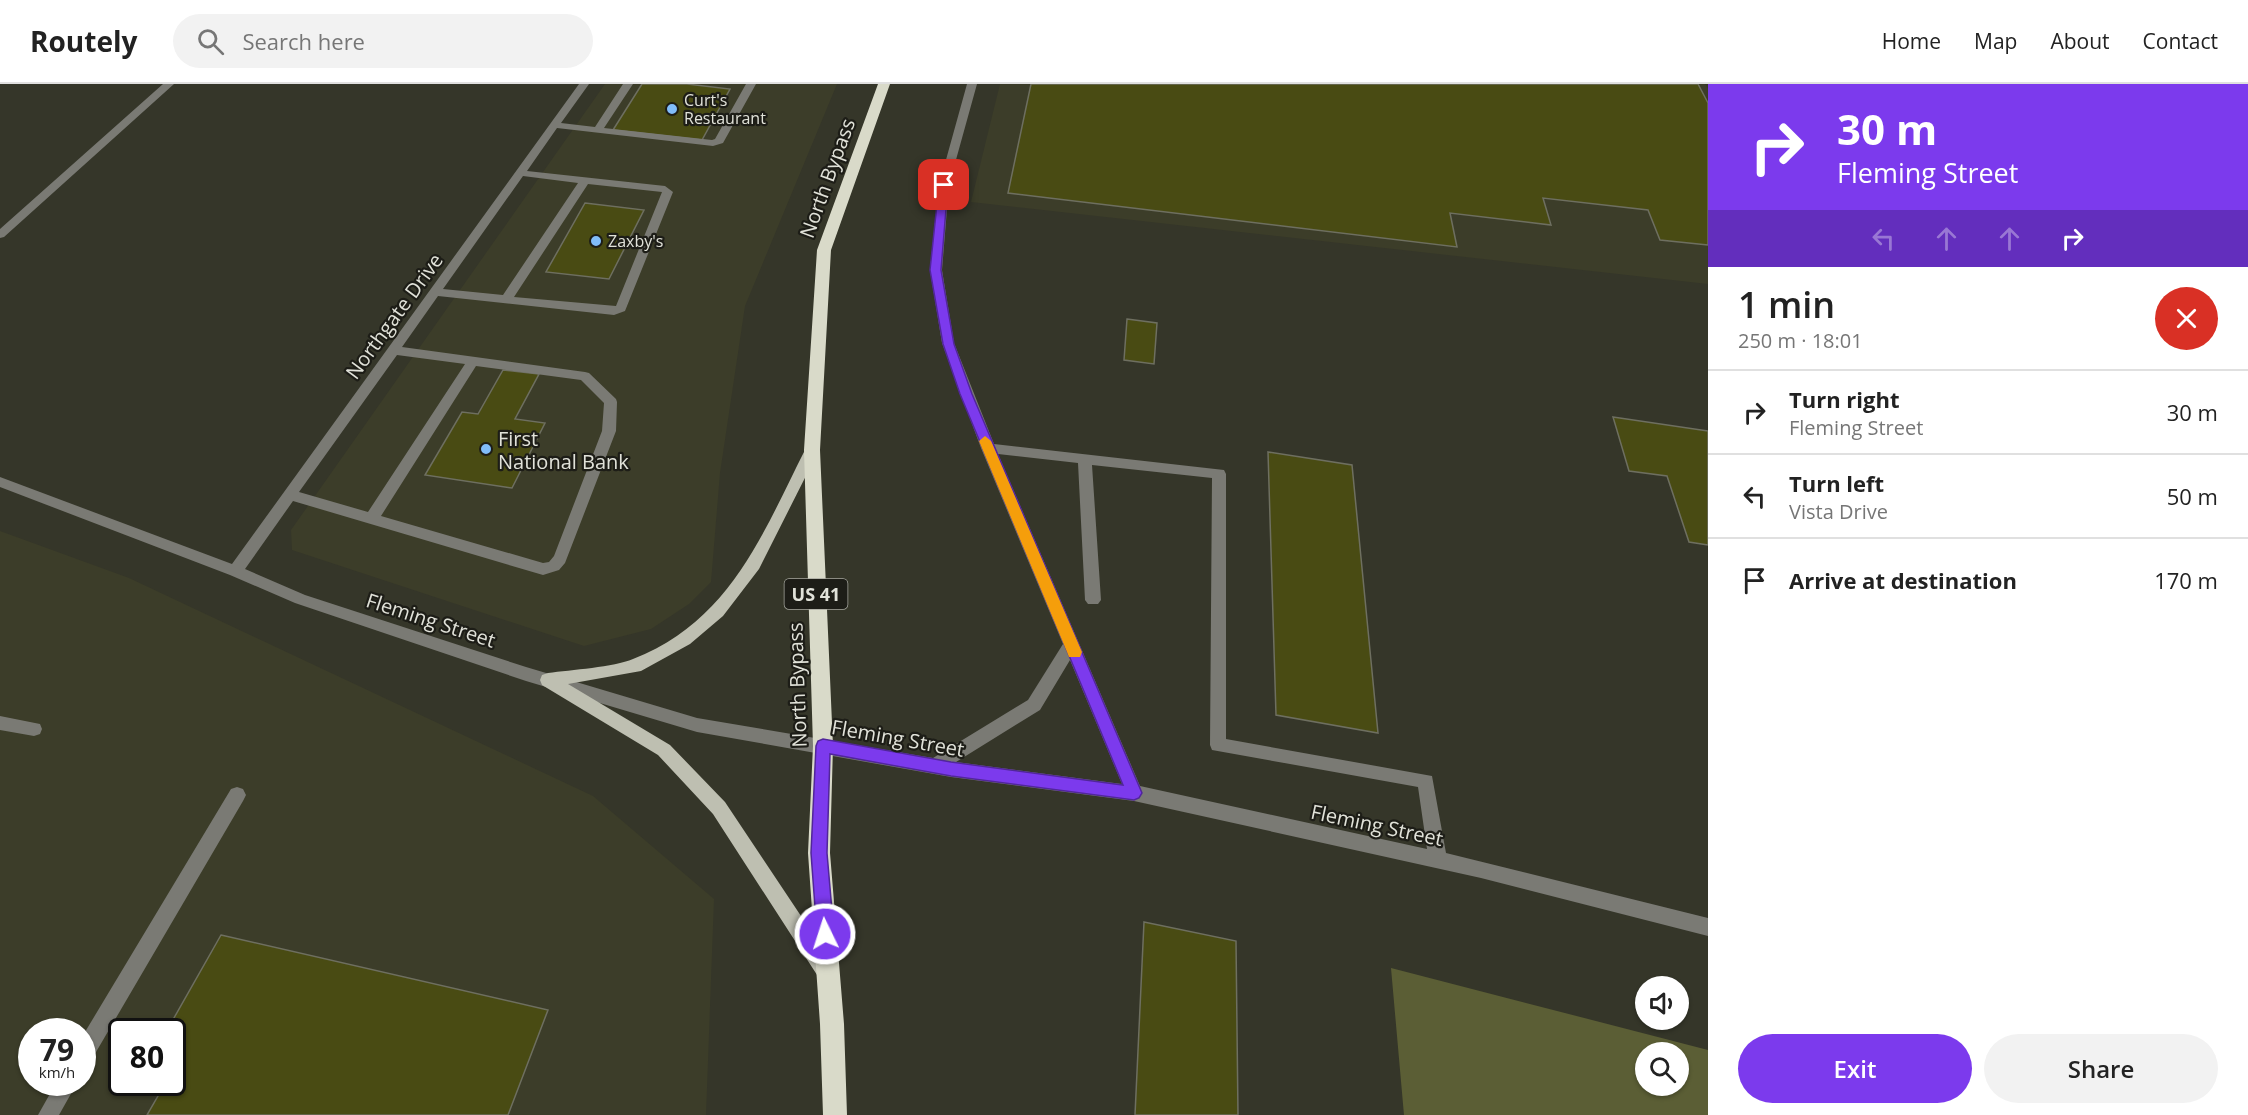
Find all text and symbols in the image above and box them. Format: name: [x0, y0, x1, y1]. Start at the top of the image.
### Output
search box: [173, 14, 593, 68]
text: Routely: [30, 22, 137, 60]
icon: search: [194, 25, 227, 58]
text: Search here: [242, 26, 365, 56]
text: Home: [1882, 27, 1941, 55]
text: Map: [1974, 27, 2017, 55]
text: About: [2050, 27, 2110, 55]
text: Contact: [2143, 27, 2218, 55]
place label: Curt's Restaurant: [684, 89, 766, 129]
text: 30 m: [1837, 100, 1937, 157]
marker: Curt's Restaurant: [665, 102, 679, 116]
icon: right: [1738, 108, 1816, 186]
street label: North Bypass: [793, 115, 861, 241]
text: Fleming Street: [1837, 154, 2018, 191]
pin: [918, 159, 969, 210]
icon: arrive: [927, 168, 960, 201]
icon: left: [1867, 222, 1900, 255]
icon: ahead: [1930, 222, 1963, 255]
icon: ahead: [1993, 222, 2026, 255]
icon: right: [2056, 222, 2089, 255]
place label: Zaxby's: [608, 230, 663, 252]
marker: Zaxby's: [589, 234, 603, 248]
street label: Northgate Drive: [339, 248, 449, 384]
text: 1 min: [1738, 280, 1835, 329]
button: close: [2155, 287, 2218, 350]
text: 250 m · 18:01: [1738, 327, 1863, 354]
text: Turn right: [1789, 384, 1900, 414]
icon: right: [1738, 396, 1771, 429]
text: 30 m: [2167, 397, 2218, 427]
text: Fleming Street: [1789, 414, 1923, 441]
place label: First National Bank: [498, 425, 629, 475]
marker: First National Bank: [479, 442, 493, 456]
text: Turn left: [1789, 468, 1884, 498]
icon: left: [1738, 480, 1771, 513]
text: 50 m: [2167, 481, 2218, 511]
text: Vista Drive: [1789, 498, 1888, 525]
icon: arrive: [1738, 564, 1771, 597]
text: Arrive at destination: [1789, 565, 2017, 595]
text: 170 m: [2154, 565, 2218, 595]
road number: US 41: [784, 579, 848, 609]
street label: Fleming Street: [363, 586, 499, 654]
street label: North Bypass: [781, 622, 813, 748]
street label: Fleming Street: [829, 713, 967, 763]
street label: Fleming Street: [1308, 798, 1446, 852]
position arrow: [793, 902, 857, 966]
map controls: [1635, 976, 1689, 1096]
button: sound: [1635, 976, 1689, 1030]
speed limit sign: 80: [108, 1018, 186, 1096]
text: 79: [40, 1029, 74, 1070]
button: Exit: [1738, 1034, 1972, 1103]
button: Share: [1984, 1034, 2218, 1103]
button: search: [1635, 1042, 1689, 1096]
text: km/h: [39, 1062, 75, 1082]

